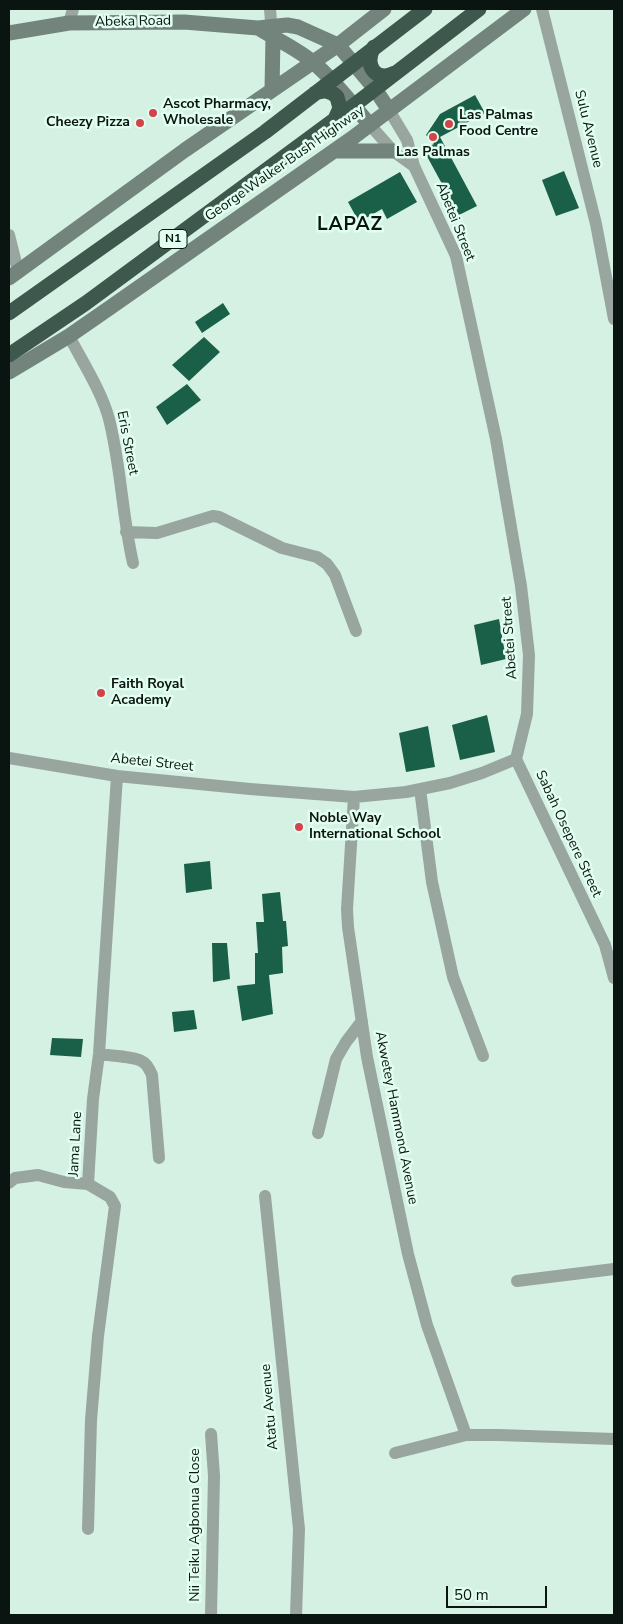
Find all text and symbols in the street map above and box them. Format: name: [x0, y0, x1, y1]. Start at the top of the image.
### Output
street label: Abeka Road: [95, 13, 171, 31]
street label: Sulu Avenue: [570, 88, 606, 170]
place label: Ascot Pharmacy, Wholesale: [163, 97, 271, 130]
street label: George Walker Bush Highway: [202, 103, 368, 225]
marker: Ascot Pharmacy, Wholesale: [147, 107, 159, 119]
place label: Las Palmas Food Centre: [459, 108, 538, 140]
place label: Cheezy Pizza: [46, 115, 130, 131]
marker: Cheezy Pizza: [134, 117, 146, 129]
marker: Las Palmas Food Centre: [443, 118, 455, 130]
marker: Las Palmas: [427, 131, 439, 143]
place label: Las Palmas: [396, 145, 470, 161]
street label: Abetei Street: [432, 180, 478, 264]
district label: LAPAZ: [316, 214, 384, 236]
road number: N1: [159, 230, 187, 248]
street label: Eris Street: [113, 410, 141, 476]
street label: Abetei Street: [499, 596, 521, 680]
place label: Faith Royal Academy: [111, 677, 184, 710]
marker: Faith Royal Academy: [95, 687, 107, 699]
street label: Abetei Street: [110, 750, 194, 776]
street label: Sabah Osepere Street: [531, 768, 605, 900]
place label: Noble Way International School: [309, 811, 441, 844]
marker: Noble Way International School: [293, 821, 305, 833]
street label: Akwetey Hammond Avenue: [371, 1030, 421, 1206]
street label: Jama Lane: [66, 1111, 86, 1177]
street label: Atatu Avenue: [258, 1363, 282, 1451]
street label: Nii Teiku Agbonua Close: [188, 1448, 204, 1602]
scale bar: [448, 1576, 549, 1608]
text: 50 m: [454, 1585, 489, 1605]

